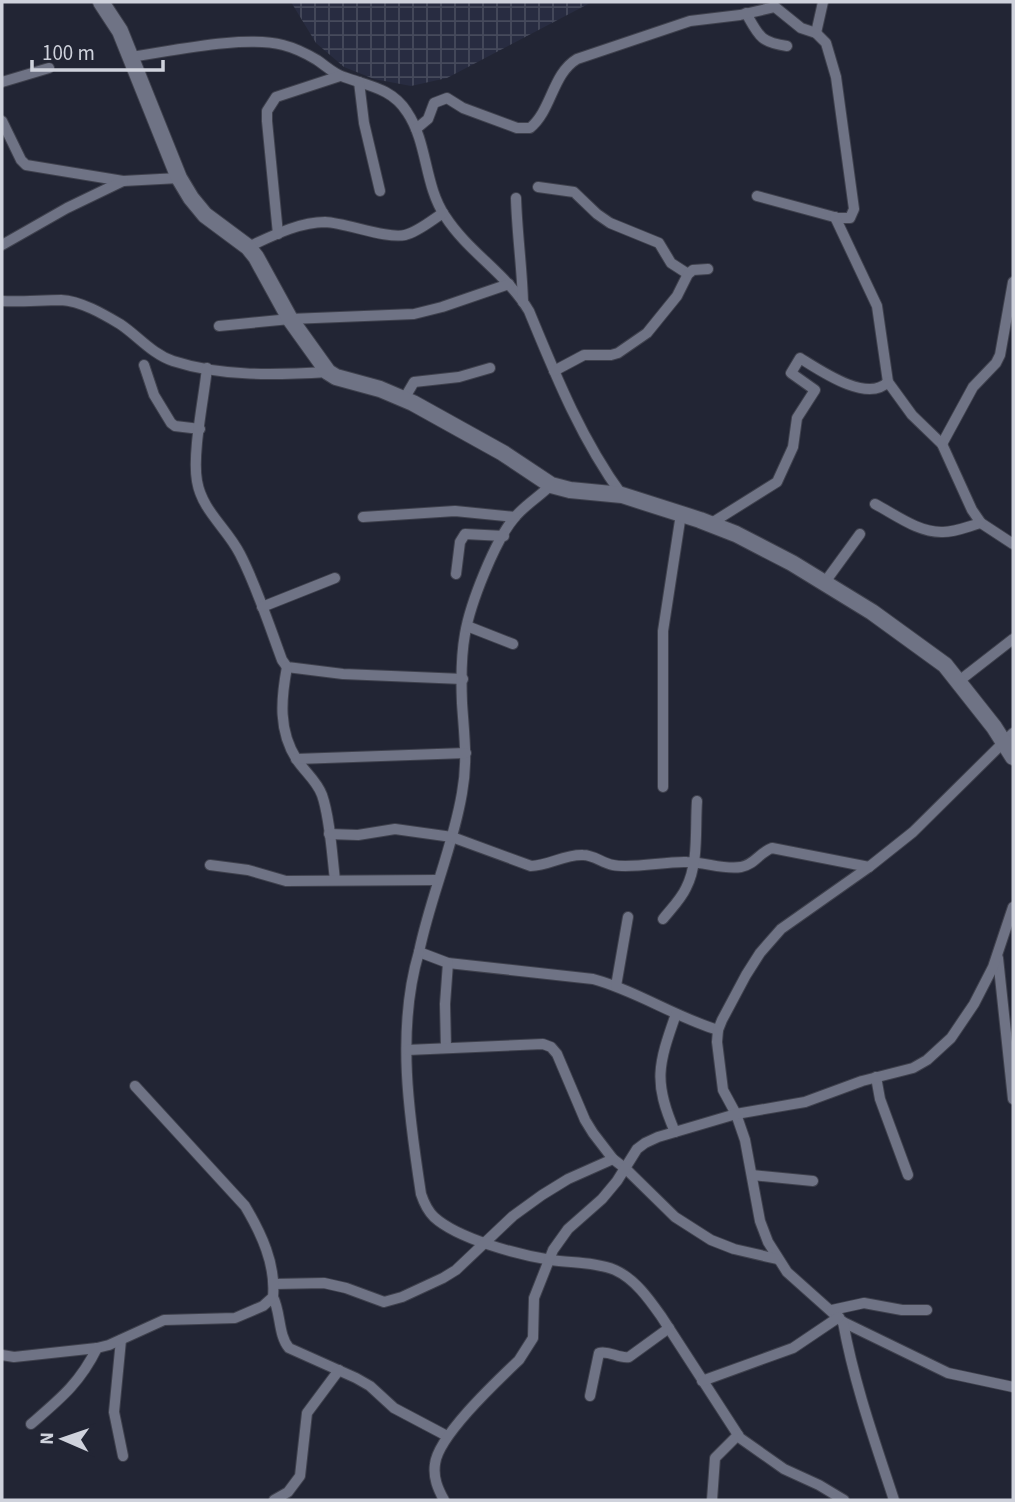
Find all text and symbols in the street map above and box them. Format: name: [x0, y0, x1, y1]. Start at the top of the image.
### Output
scale bar: [32, 28, 163, 72]
text: 100 m: [42, 38, 95, 68]
north arrow: [28, 1404, 98, 1474]
text: N: [34, 1432, 61, 1445]

